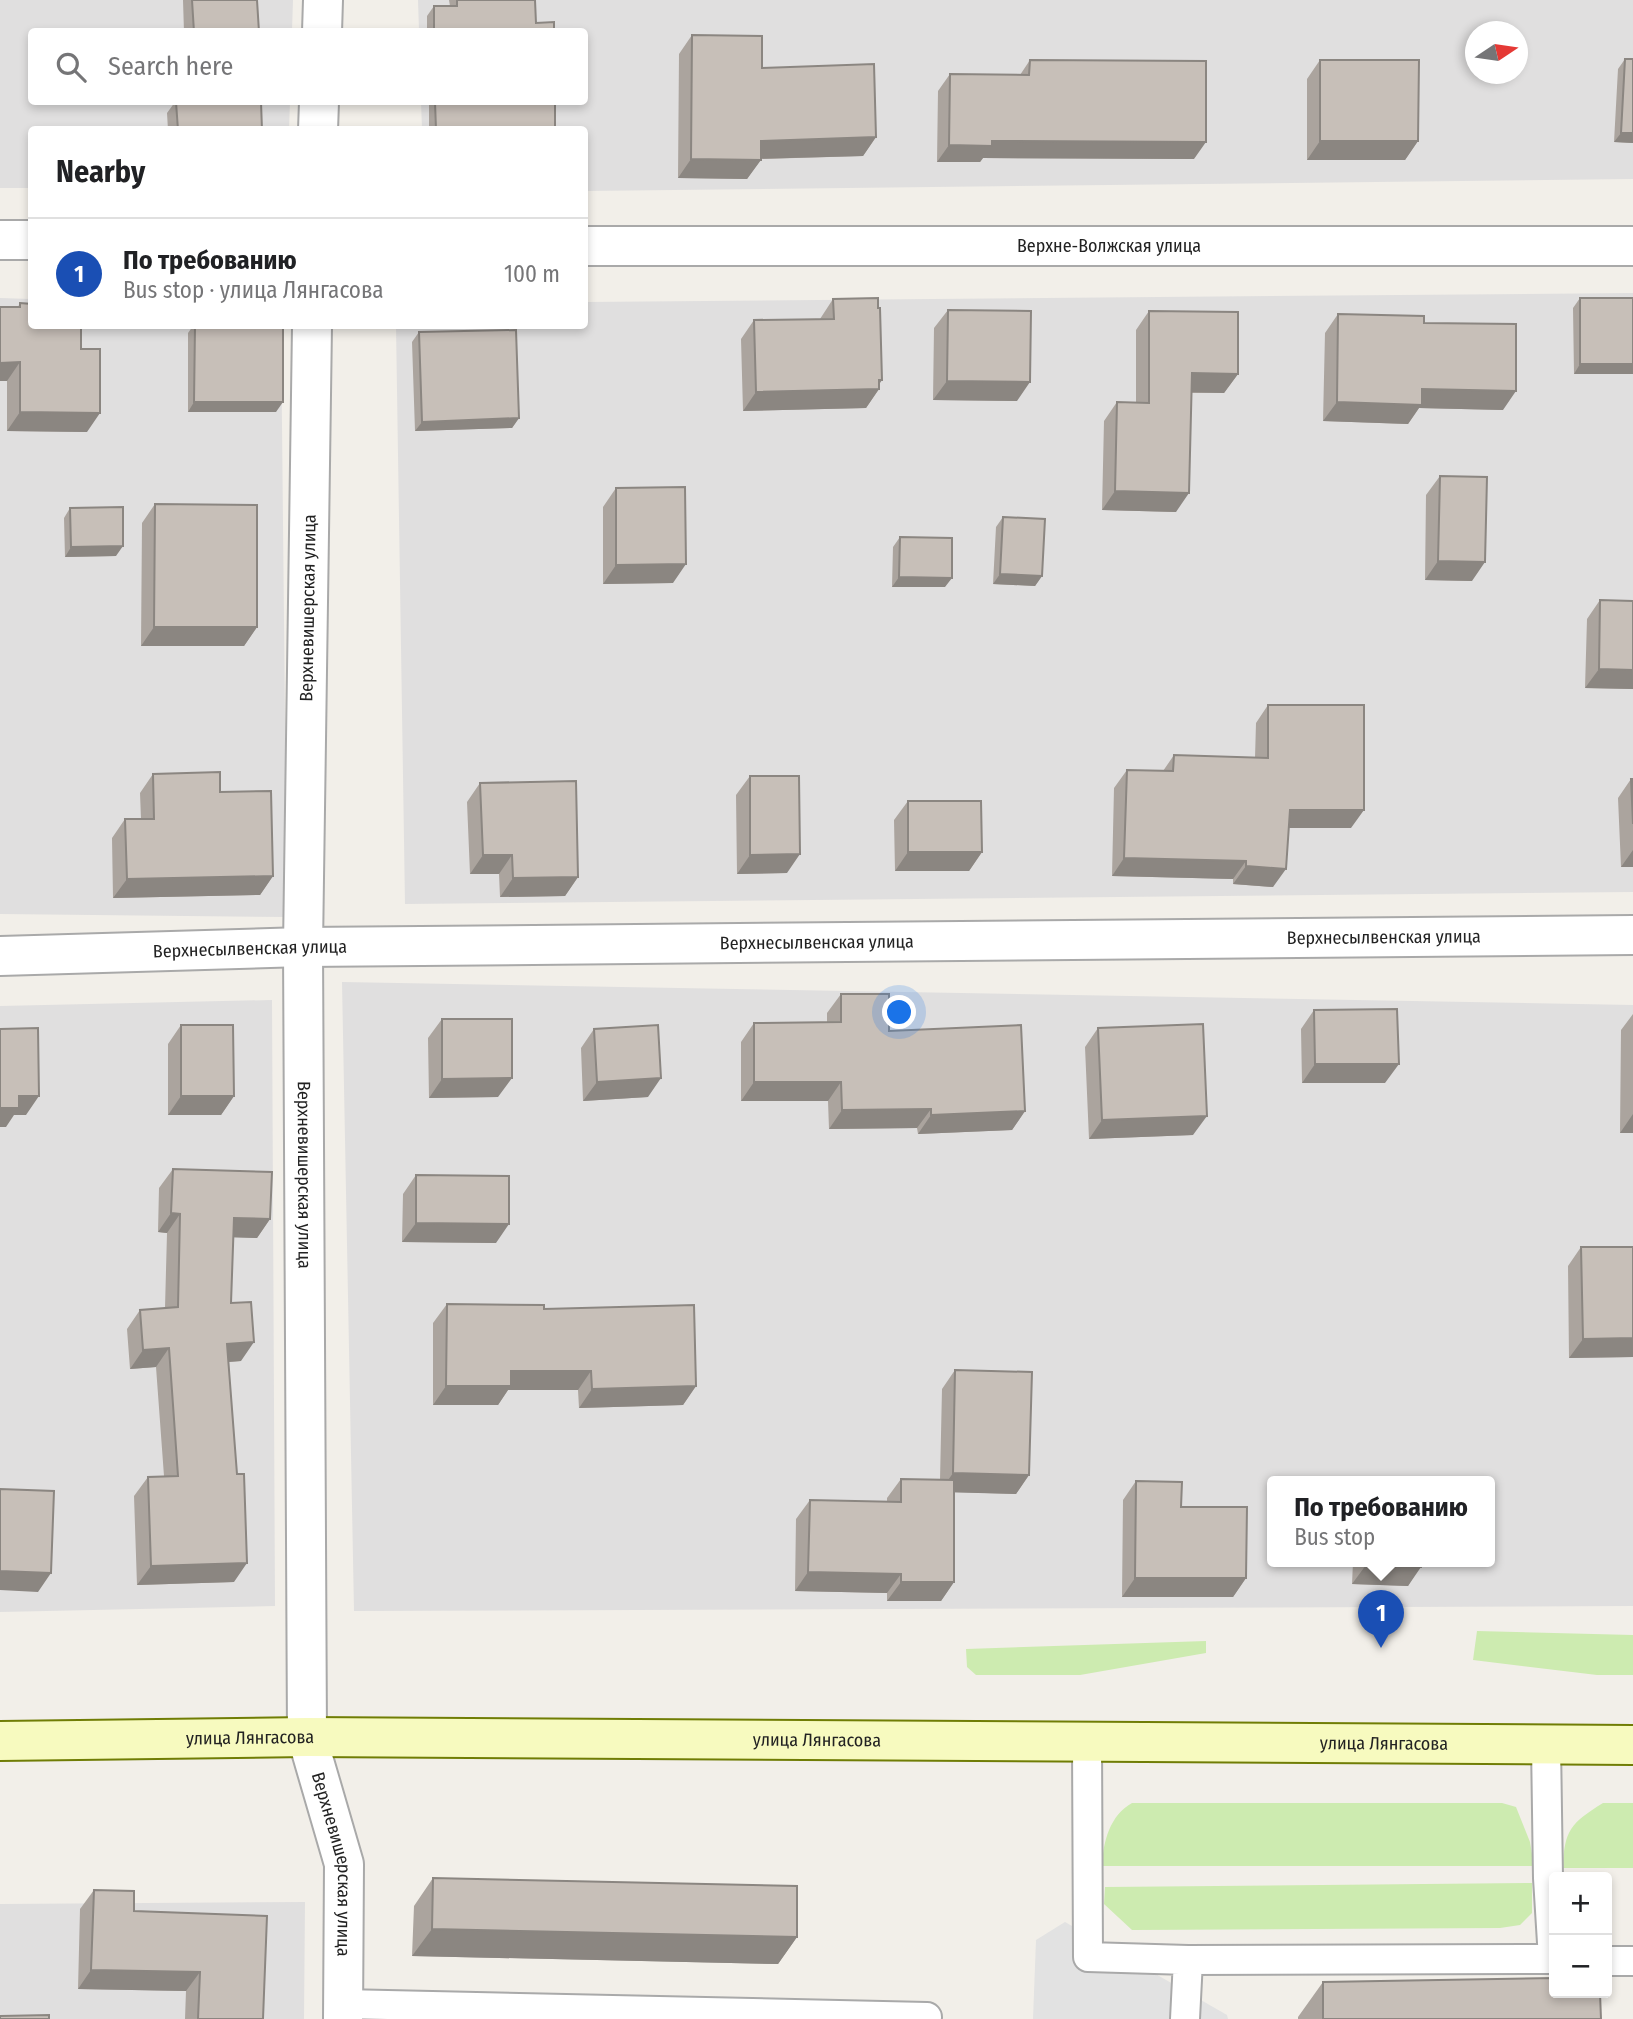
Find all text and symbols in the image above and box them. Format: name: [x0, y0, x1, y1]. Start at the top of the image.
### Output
north arrow: [1465, 21, 1528, 84]
search box: [28, 28, 588, 105]
icon: search: [52, 48, 90, 86]
text: Search here: [108, 51, 233, 82]
text: Nearby: [56, 154, 145, 190]
street label: Верхне-Волжская улица: [1017, 235, 1201, 257]
text: По требованию: [123, 245, 297, 276]
text: 1: [74, 260, 84, 288]
text: 100 m: [504, 260, 560, 288]
text: Bus stop · улица Лянгасова: [123, 276, 384, 304]
street label: Верхневишерская улица: [295, 514, 321, 702]
street label: Верхнесылвенская улица: [1287, 925, 1481, 949]
street label: Верхнесылвенская улица: [720, 930, 914, 954]
street label: Верхнесылвенская улица: [153, 936, 347, 962]
your location: [882, 995, 916, 1029]
street label: Верхневишерская улица: [293, 1081, 316, 1269]
popup: [1267, 1476, 1495, 1567]
text: По требованию: [1294, 1492, 1468, 1523]
text: Bus stop: [1294, 1523, 1375, 1551]
pin: 1: [1358, 1590, 1404, 1648]
street label: улица Лянгасова: [186, 1726, 314, 1750]
street label: улица Лянгасова: [753, 1729, 881, 1751]
street label: улица Лянгасова: [1320, 1732, 1448, 1755]
street label: Верхневишерская улица: [307, 1770, 355, 1957]
map controls: [1549, 1872, 1612, 1998]
button: +: [1549, 1872, 1612, 1935]
button: −: [1549, 1935, 1612, 1998]

